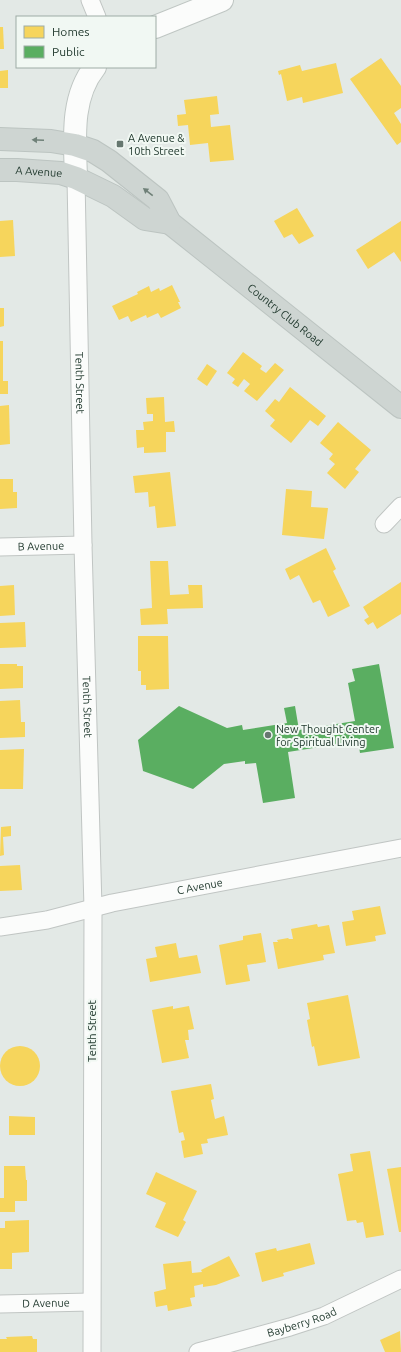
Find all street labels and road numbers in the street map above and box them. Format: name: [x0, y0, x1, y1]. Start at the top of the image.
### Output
street label: A Avenue: [15, 164, 63, 179]
street label: Country Club Road: [245, 281, 325, 348]
street label: Tenth Street: [73, 352, 87, 415]
street label: B Avenue: [18, 539, 64, 553]
street label: Tenth Street: [81, 676, 94, 739]
street label: C Avenue: [176, 876, 224, 897]
street label: Tenth Street: [86, 999, 98, 1062]
street label: D Avenue: [22, 1296, 70, 1310]
street label: Bayberry Road: [266, 1305, 338, 1339]

